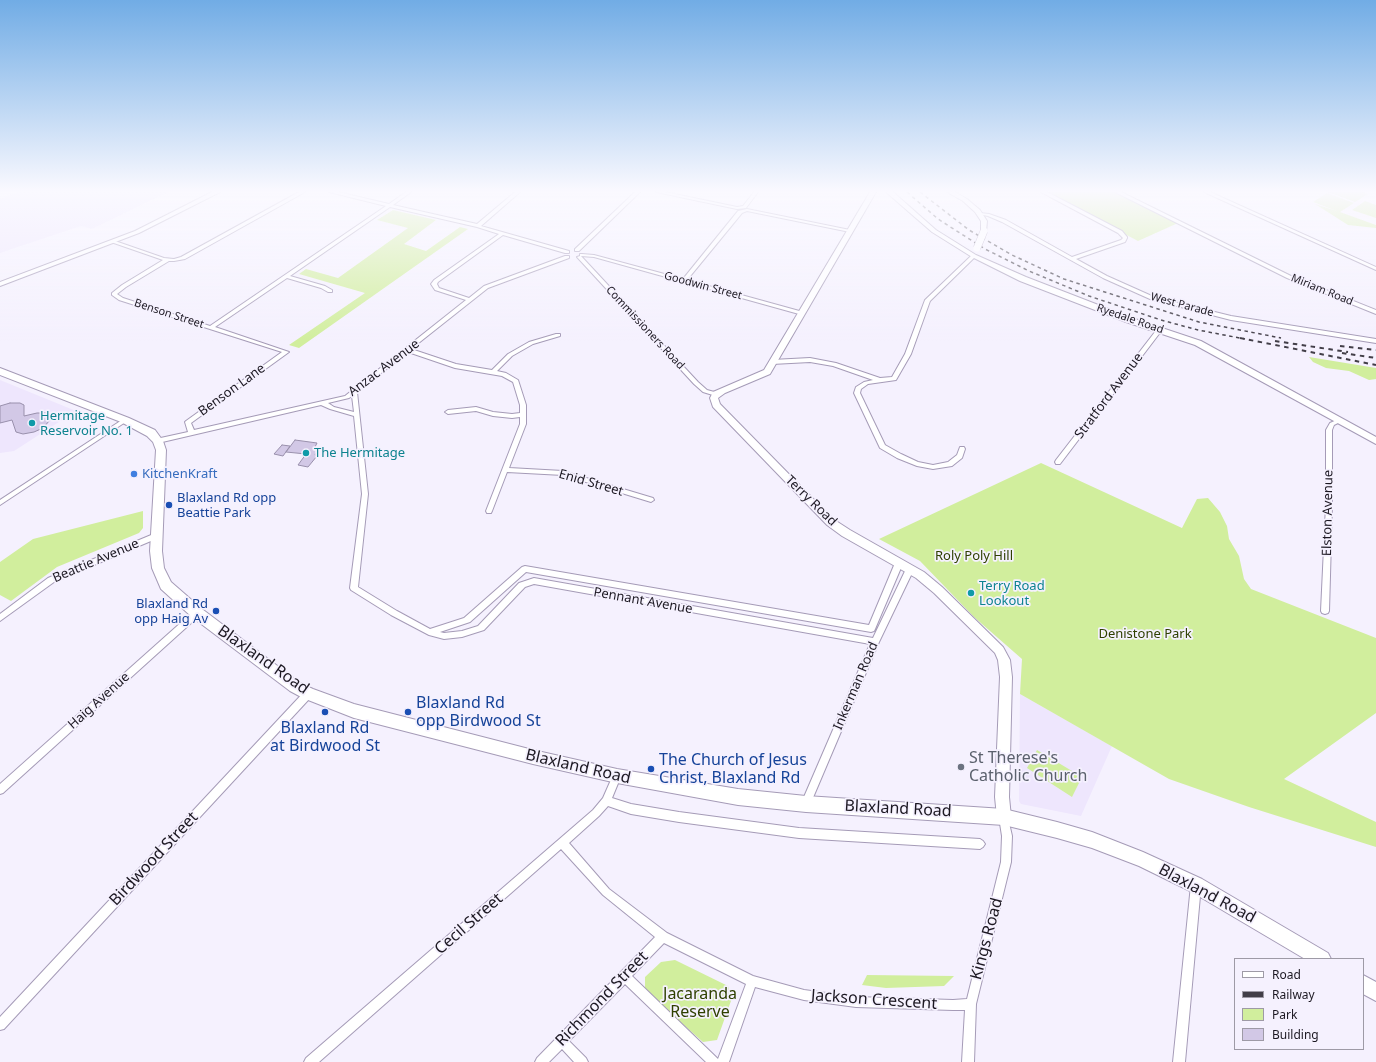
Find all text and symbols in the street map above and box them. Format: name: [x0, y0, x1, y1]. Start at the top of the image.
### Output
street label: Goodwin Street: [663, 269, 743, 303]
street label: Miriam Road: [1289, 272, 1355, 308]
street label: Commissioners Road: [603, 284, 687, 372]
street label: West Parade: [1149, 290, 1215, 320]
street label: Benson Street: [133, 297, 205, 331]
street label: Ryedale Road: [1095, 301, 1165, 337]
street label: Anzac Avenue: [345, 336, 423, 400]
street label: Stratford Avenue: [1072, 350, 1146, 442]
street label: Benson Lane: [196, 361, 268, 419]
place label: Hermitage Reservoir No. 1: [40, 408, 133, 439]
marker: Hermitage Reservoir No. 1: [27, 418, 37, 428]
place label: The Hermitage: [314, 445, 405, 461]
marker: The Hermitage: [301, 448, 311, 458]
place label: KitchenKraft: [142, 466, 217, 482]
street label: Enid Street: [557, 466, 625, 500]
marker: KitchenKraft: [129, 469, 139, 479]
street label: Elston Avenue: [1319, 470, 1337, 556]
street label: Terry Road: [782, 473, 840, 529]
place label: Blaxland Rd opp Beattie Park: [177, 490, 276, 521]
marker: Blaxland Rd opp Beattie Park: [164, 500, 174, 510]
street label: Beattie Avenue: [51, 536, 141, 586]
park label: Roly Poly Hill: [935, 548, 1013, 564]
place label: Terry Road Lookout: [979, 578, 1045, 609]
street label: Pennant Avenue: [592, 585, 694, 617]
marker: Terry Road Lookout: [966, 588, 976, 598]
place label: Blaxland Rd opp Haig Av: [134, 596, 208, 627]
marker: Blaxland Rd opp Haig Av: [211, 606, 221, 616]
street label: Blaxland Road: [214, 621, 312, 699]
park label: Denistone Park: [1098, 626, 1192, 642]
street label: Inkerman Road: [830, 640, 882, 732]
street label: Haig Avenue: [65, 669, 133, 733]
place label: Blaxland Rd opp Birdwood St: [416, 693, 541, 731]
marker: Blaxland Rd at Birdwood St: [320, 707, 330, 717]
marker: Blaxland Rd opp Birdwood St: [403, 707, 413, 717]
place label: Blaxland Rd at Birdwood St: [270, 718, 380, 756]
street label: Blaxland Road: [524, 746, 632, 788]
place label: St Therese's Catholic Church: [969, 748, 1087, 786]
place label: The Church of Jesus Christ, Blaxland Rd: [659, 750, 807, 788]
marker: St Therese's Catholic Church: [956, 762, 966, 772]
marker: The Church of Jesus Christ, Blaxland Rd: [646, 764, 656, 774]
street label: Blaxland Road: [844, 797, 952, 821]
street label: Birdwood Street: [106, 808, 202, 910]
street label: Blaxland Road: [1155, 860, 1259, 928]
street label: Cecil Street: [431, 889, 507, 959]
street label: Kings Road: [967, 896, 1007, 982]
street label: Richmond Street: [552, 947, 652, 1051]
legend: [1234, 958, 1364, 1050]
text: Road: [1272, 966, 1301, 983]
park label: Jacaranda Reserve: [663, 984, 737, 1022]
street label: Jackson Crescent: [810, 986, 938, 1014]
text: Railway: [1272, 986, 1315, 1003]
text: Park: [1272, 1006, 1297, 1023]
text: Building: [1272, 1026, 1319, 1043]

